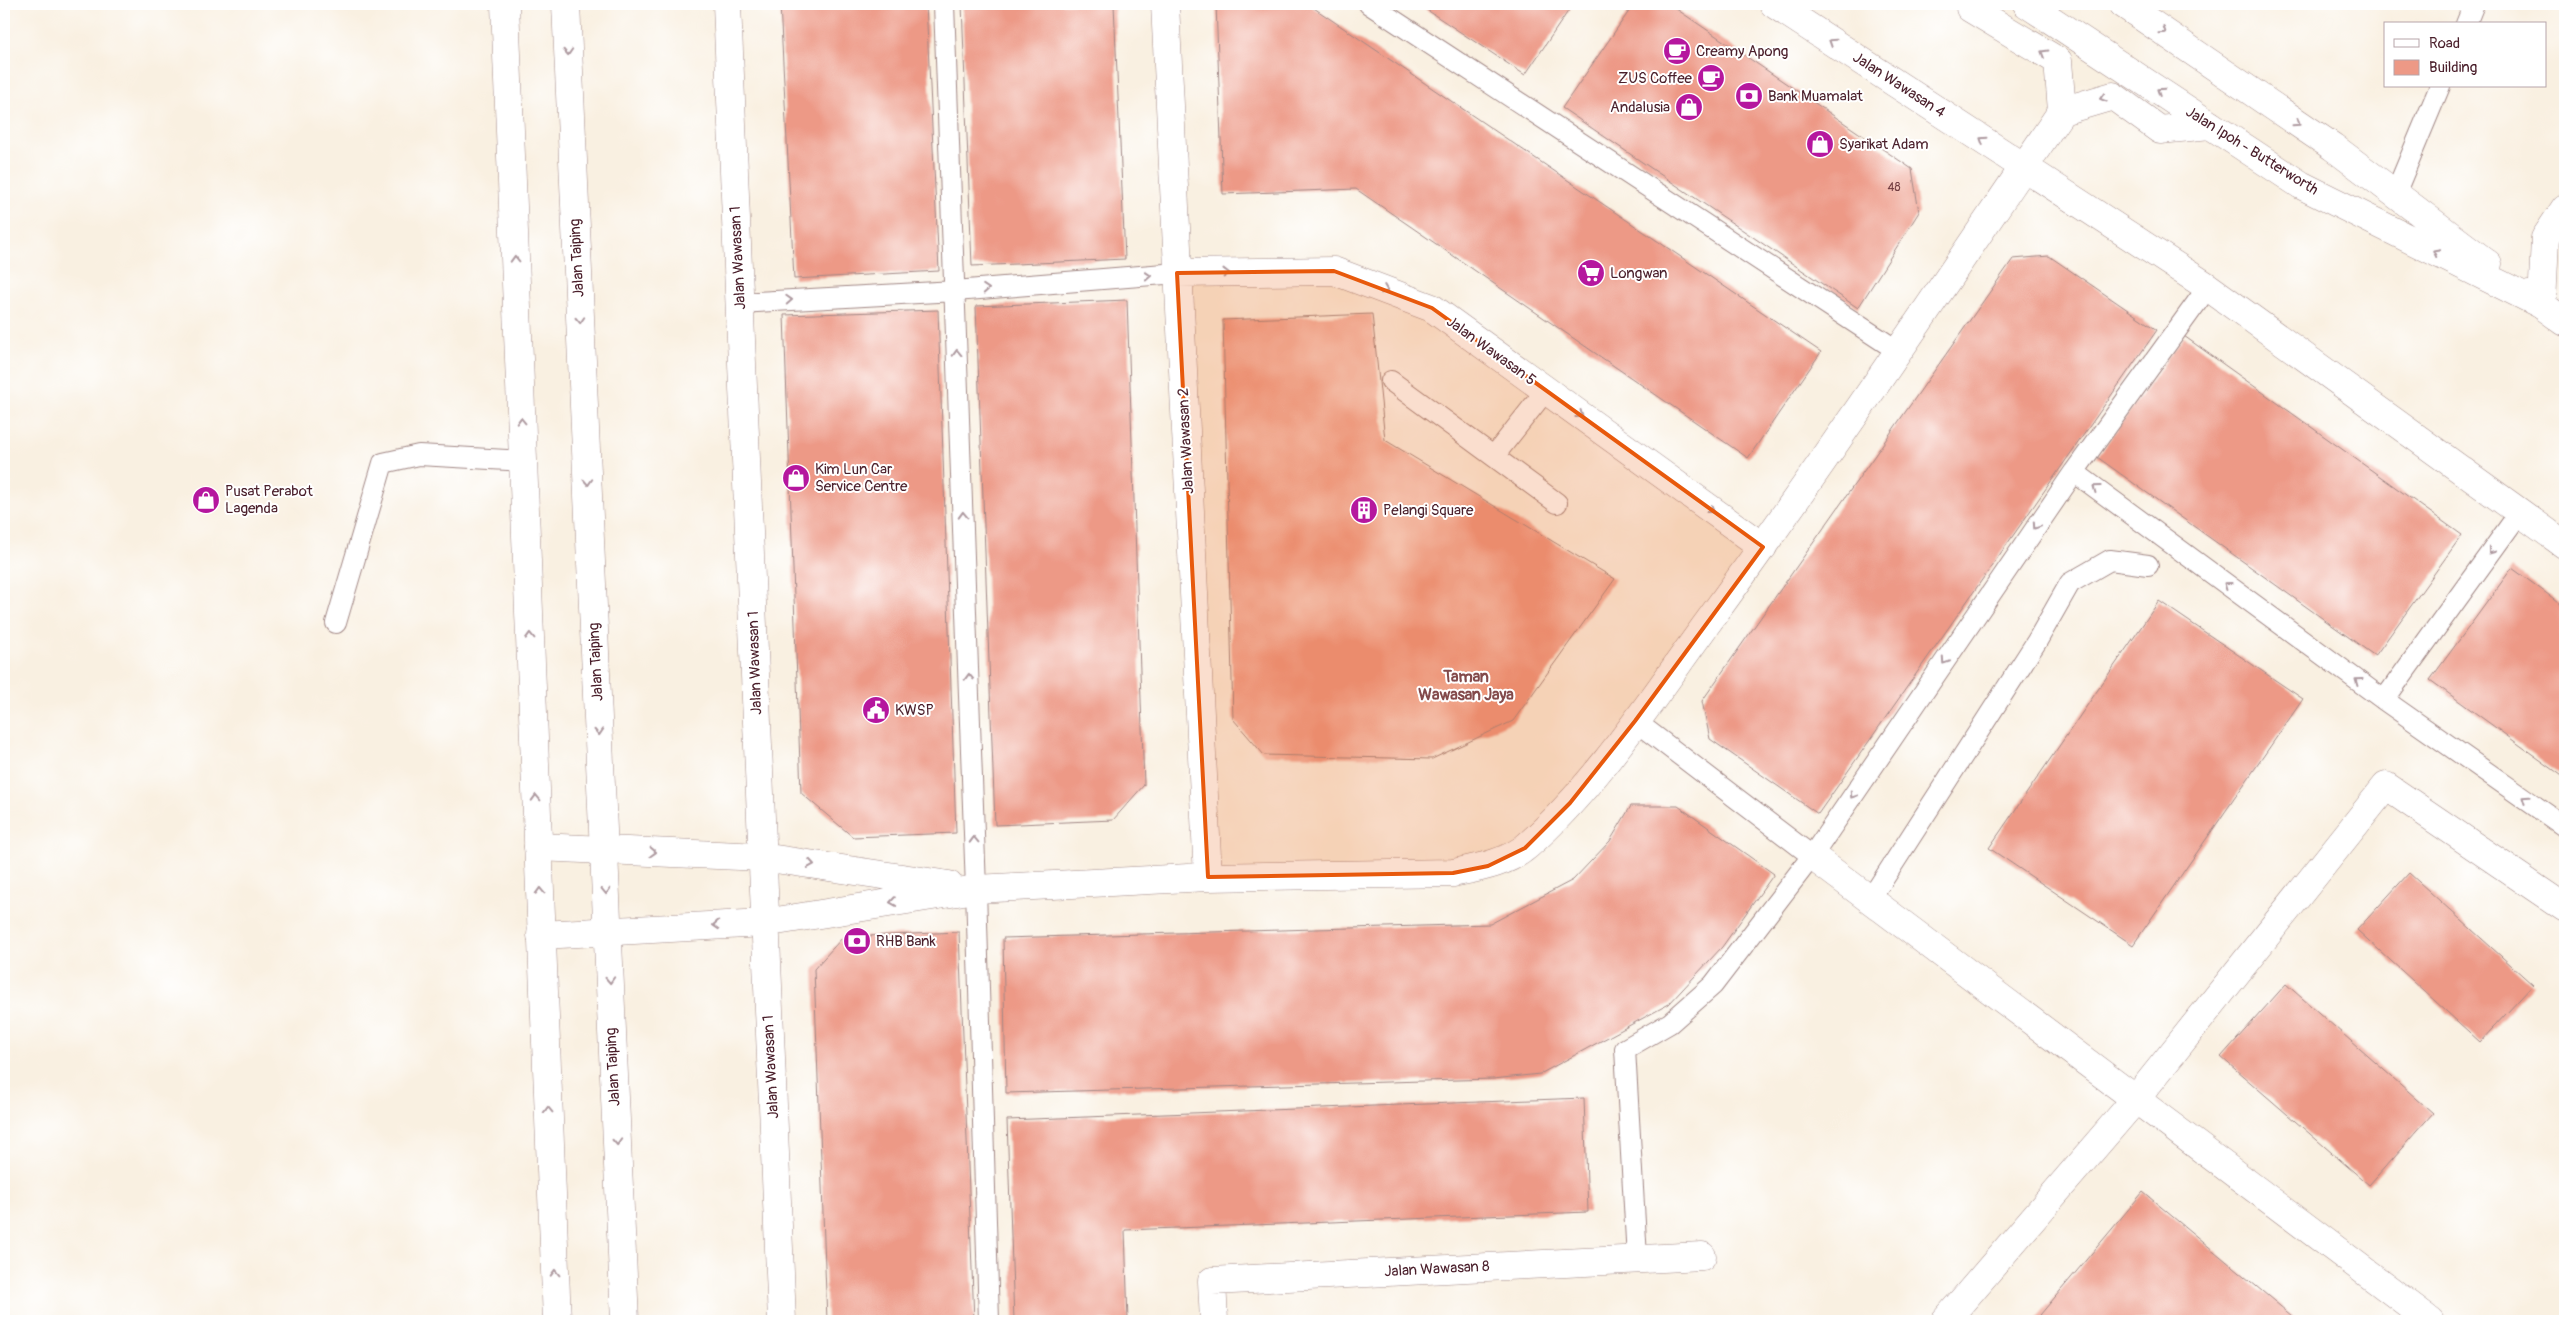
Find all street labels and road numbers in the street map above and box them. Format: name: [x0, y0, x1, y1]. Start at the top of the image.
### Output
street label: Jalan Wawasan 4: [1849, 48, 1949, 122]
street label: Jalan Ipoh - Butterworth: [2182, 102, 2322, 200]
street label: Jalan Wawasan 1: [726, 206, 750, 310]
street label: Jalan Taiping: [565, 218, 589, 298]
street label: Jalan Wawasan 5: [1443, 312, 1539, 390]
street label: Jalan Wawasan 2: [1174, 387, 1198, 495]
street label: Jalan Wawasan 1: [744, 611, 766, 715]
street label: Jalan Taiping: [584, 622, 608, 702]
street label: Jalan Wawasan 1: [759, 1015, 783, 1119]
street label: Jalan Taiping: [601, 1027, 625, 1107]
street label: Jalan Wawasan 8: [1384, 1257, 1491, 1281]

